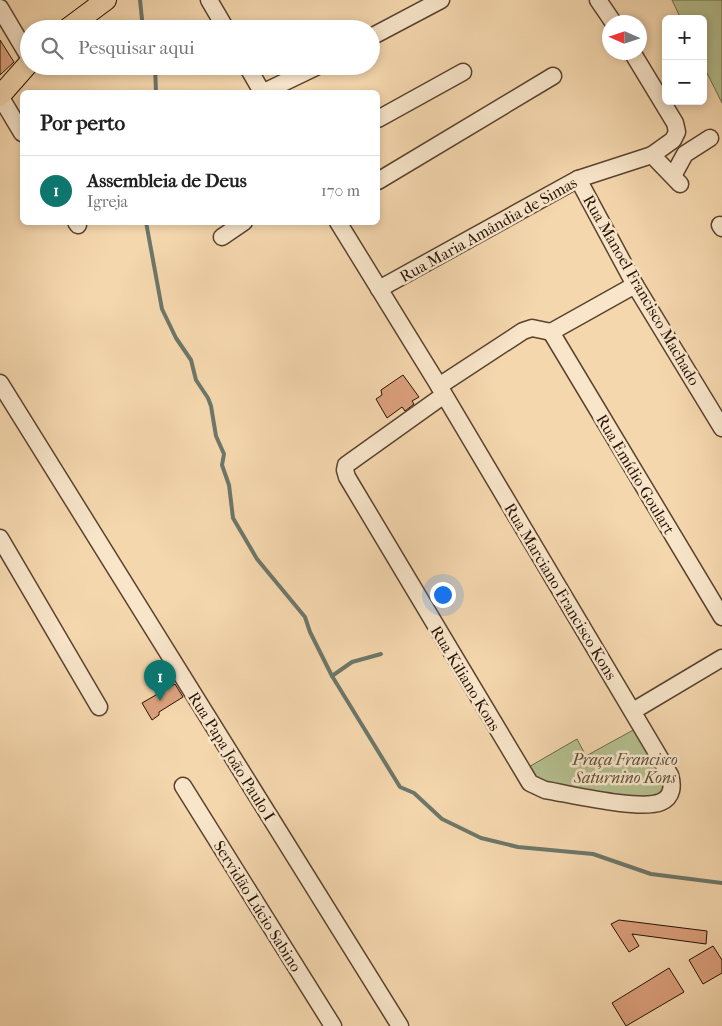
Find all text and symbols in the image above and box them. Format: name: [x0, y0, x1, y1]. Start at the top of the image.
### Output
north arrow: [602, 15, 647, 60]
map controls: [662, 15, 707, 105]
button: +: [662, 15, 707, 60]
search box: [20, 20, 380, 75]
icon: search: [38, 34, 66, 62]
text: Pesquisar aqui: [78, 37, 195, 59]
button: −: [662, 60, 707, 105]
text: Por perto: [40, 111, 125, 135]
text: Assembleia de Deus: [87, 170, 247, 192]
street label: Rua Maria Amândia de Simas: [396, 173, 580, 286]
text: 1: [53, 181, 59, 200]
text: 170 m: [321, 181, 360, 200]
text: Igreja: [87, 192, 128, 211]
street label: Rua Manoel Francisco Machado: [579, 192, 704, 389]
street label: Rua Emídio Goulart: [592, 411, 679, 538]
street label: Rua Marciano Francisco Kons: [500, 499, 621, 683]
your location: [430, 582, 456, 608]
street label: Rua Kiliano Kons: [427, 622, 505, 734]
pin: 1: [144, 660, 176, 701]
street label: Rua Papa João Paulo I: [184, 688, 279, 824]
park label: Praça Francisco Saturnino Kons: [571, 750, 678, 787]
street label: Servidão Lúcio Sabino: [209, 837, 306, 975]

